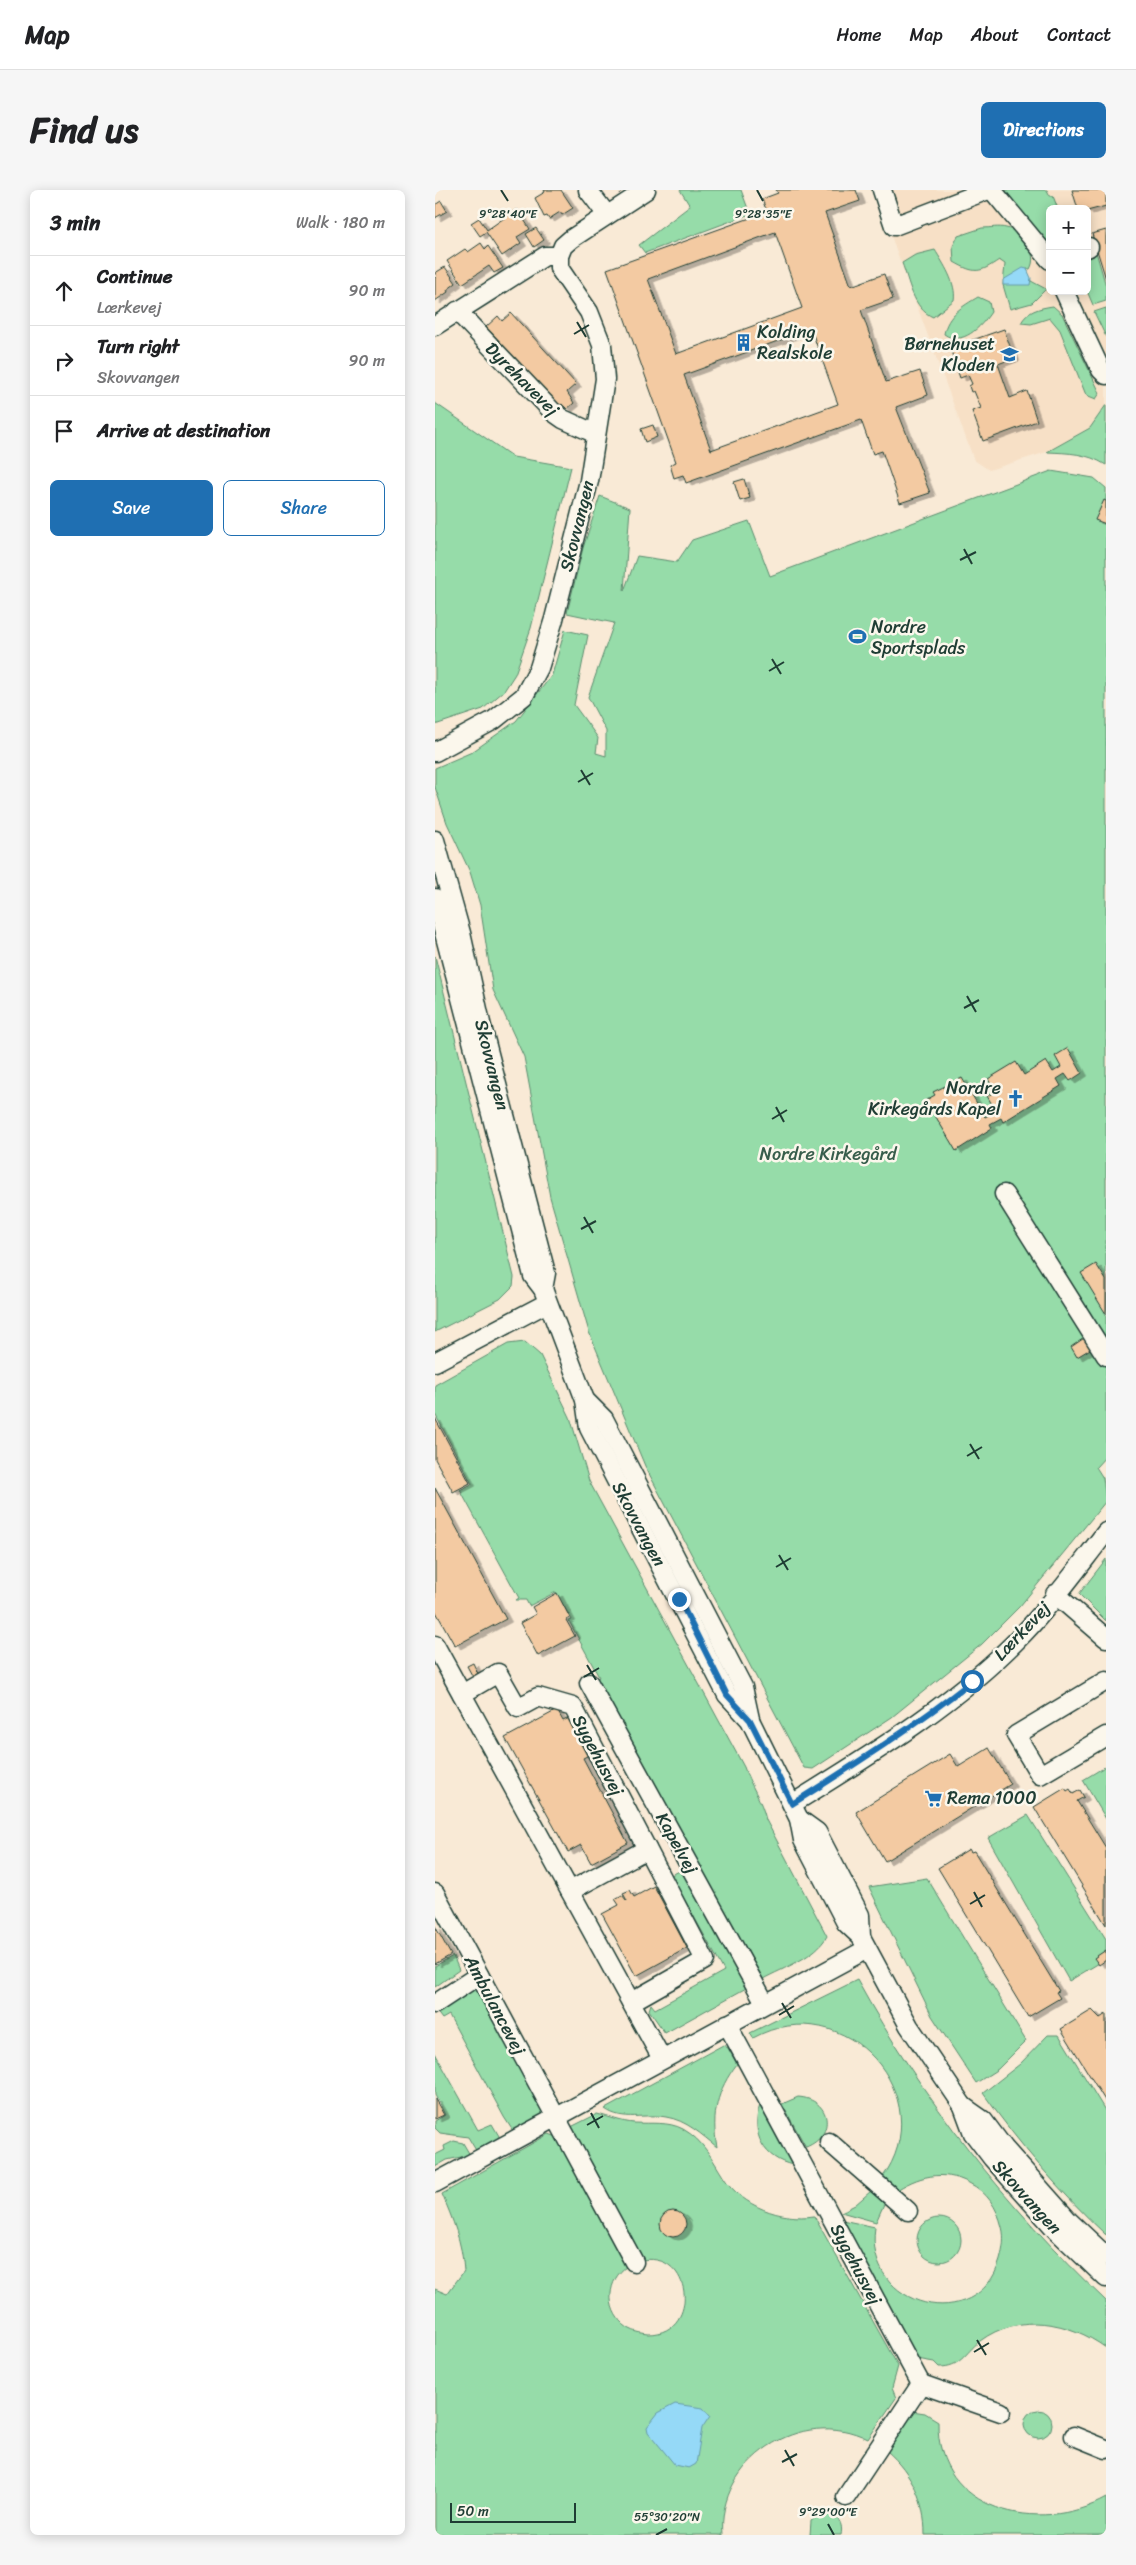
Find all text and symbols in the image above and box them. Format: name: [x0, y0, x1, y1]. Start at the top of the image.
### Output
text: Map: [25, 14, 69, 56]
text: Home: [837, 19, 882, 51]
text: Map: [910, 19, 943, 51]
text: About: [971, 19, 1019, 51]
text: Contact: [1047, 19, 1111, 51]
text: Find us: [30, 99, 138, 161]
button: Directions: [981, 102, 1106, 158]
text: 9°28'40"E: [479, 203, 538, 225]
text: 9°28'35"E: [735, 203, 793, 225]
text: 3 min: [50, 204, 100, 242]
map controls: [1046, 205, 1091, 295]
button: +: [1046, 205, 1091, 250]
text: Walk · 180 m: [296, 208, 385, 237]
button: −: [1046, 250, 1091, 295]
text: Continue: [97, 260, 173, 293]
text: 90 m: [349, 276, 385, 305]
icon: ahead: [50, 277, 78, 305]
text: Lærkevej: [97, 293, 162, 322]
place label: Kolding Realskole: [757, 316, 832, 369]
place label: Børnehuset Kloden: [904, 328, 995, 381]
text: Turn right: [97, 330, 179, 363]
building icon: Kolding Realskole: [733, 332, 753, 352]
street label: Dyrehavevej: [477, 334, 567, 424]
school or university icon: Børnehuset Kloden: [999, 344, 1019, 364]
text: 90 m: [349, 346, 385, 375]
icon: right: [50, 347, 78, 375]
text: Skovvangen: [97, 363, 180, 392]
text: Arrive at destination: [97, 414, 270, 447]
icon: arrive: [50, 417, 78, 445]
street label: Skovvangen: [550, 477, 604, 575]
button: Save: [50, 480, 213, 536]
button: Share: [223, 480, 385, 536]
place label: Nordre Sportsplads: [871, 611, 966, 664]
sports icon: Nordre Sportsplads: [847, 627, 867, 647]
street label: Skovvangen: [465, 1016, 519, 1114]
place label: Nordre Kirkegårds Kapel: [868, 1072, 1002, 1125]
church icon: Nordre Kirkegårds Kapel: [1005, 1088, 1025, 1108]
park label: Nordre Kirkegård: [760, 1138, 898, 1170]
street label: Skovvangen: [603, 1475, 675, 1573]
route end: [668, 1588, 691, 1611]
street label: Lærkevej: [986, 1593, 1059, 1668]
route start: [961, 1670, 984, 1693]
street label: Sygehusvej: [563, 1708, 633, 1802]
place label: Rema 1000: [947, 1782, 1037, 1814]
supermarket icon: Rema 1000: [923, 1788, 943, 1808]
street label: Kapelvej: [647, 1806, 707, 1880]
street label: Ambulancevej: [455, 1948, 535, 2061]
street label: Skovvangen: [984, 2152, 1070, 2242]
street label: Sygehusvej: [821, 2217, 891, 2311]
text: 50 m: [457, 2499, 489, 2524]
scale bar: [450, 2500, 576, 2523]
text: 9°29'00"E: [799, 2501, 858, 2523]
text: 55°30'20"N: [634, 2506, 701, 2528]

